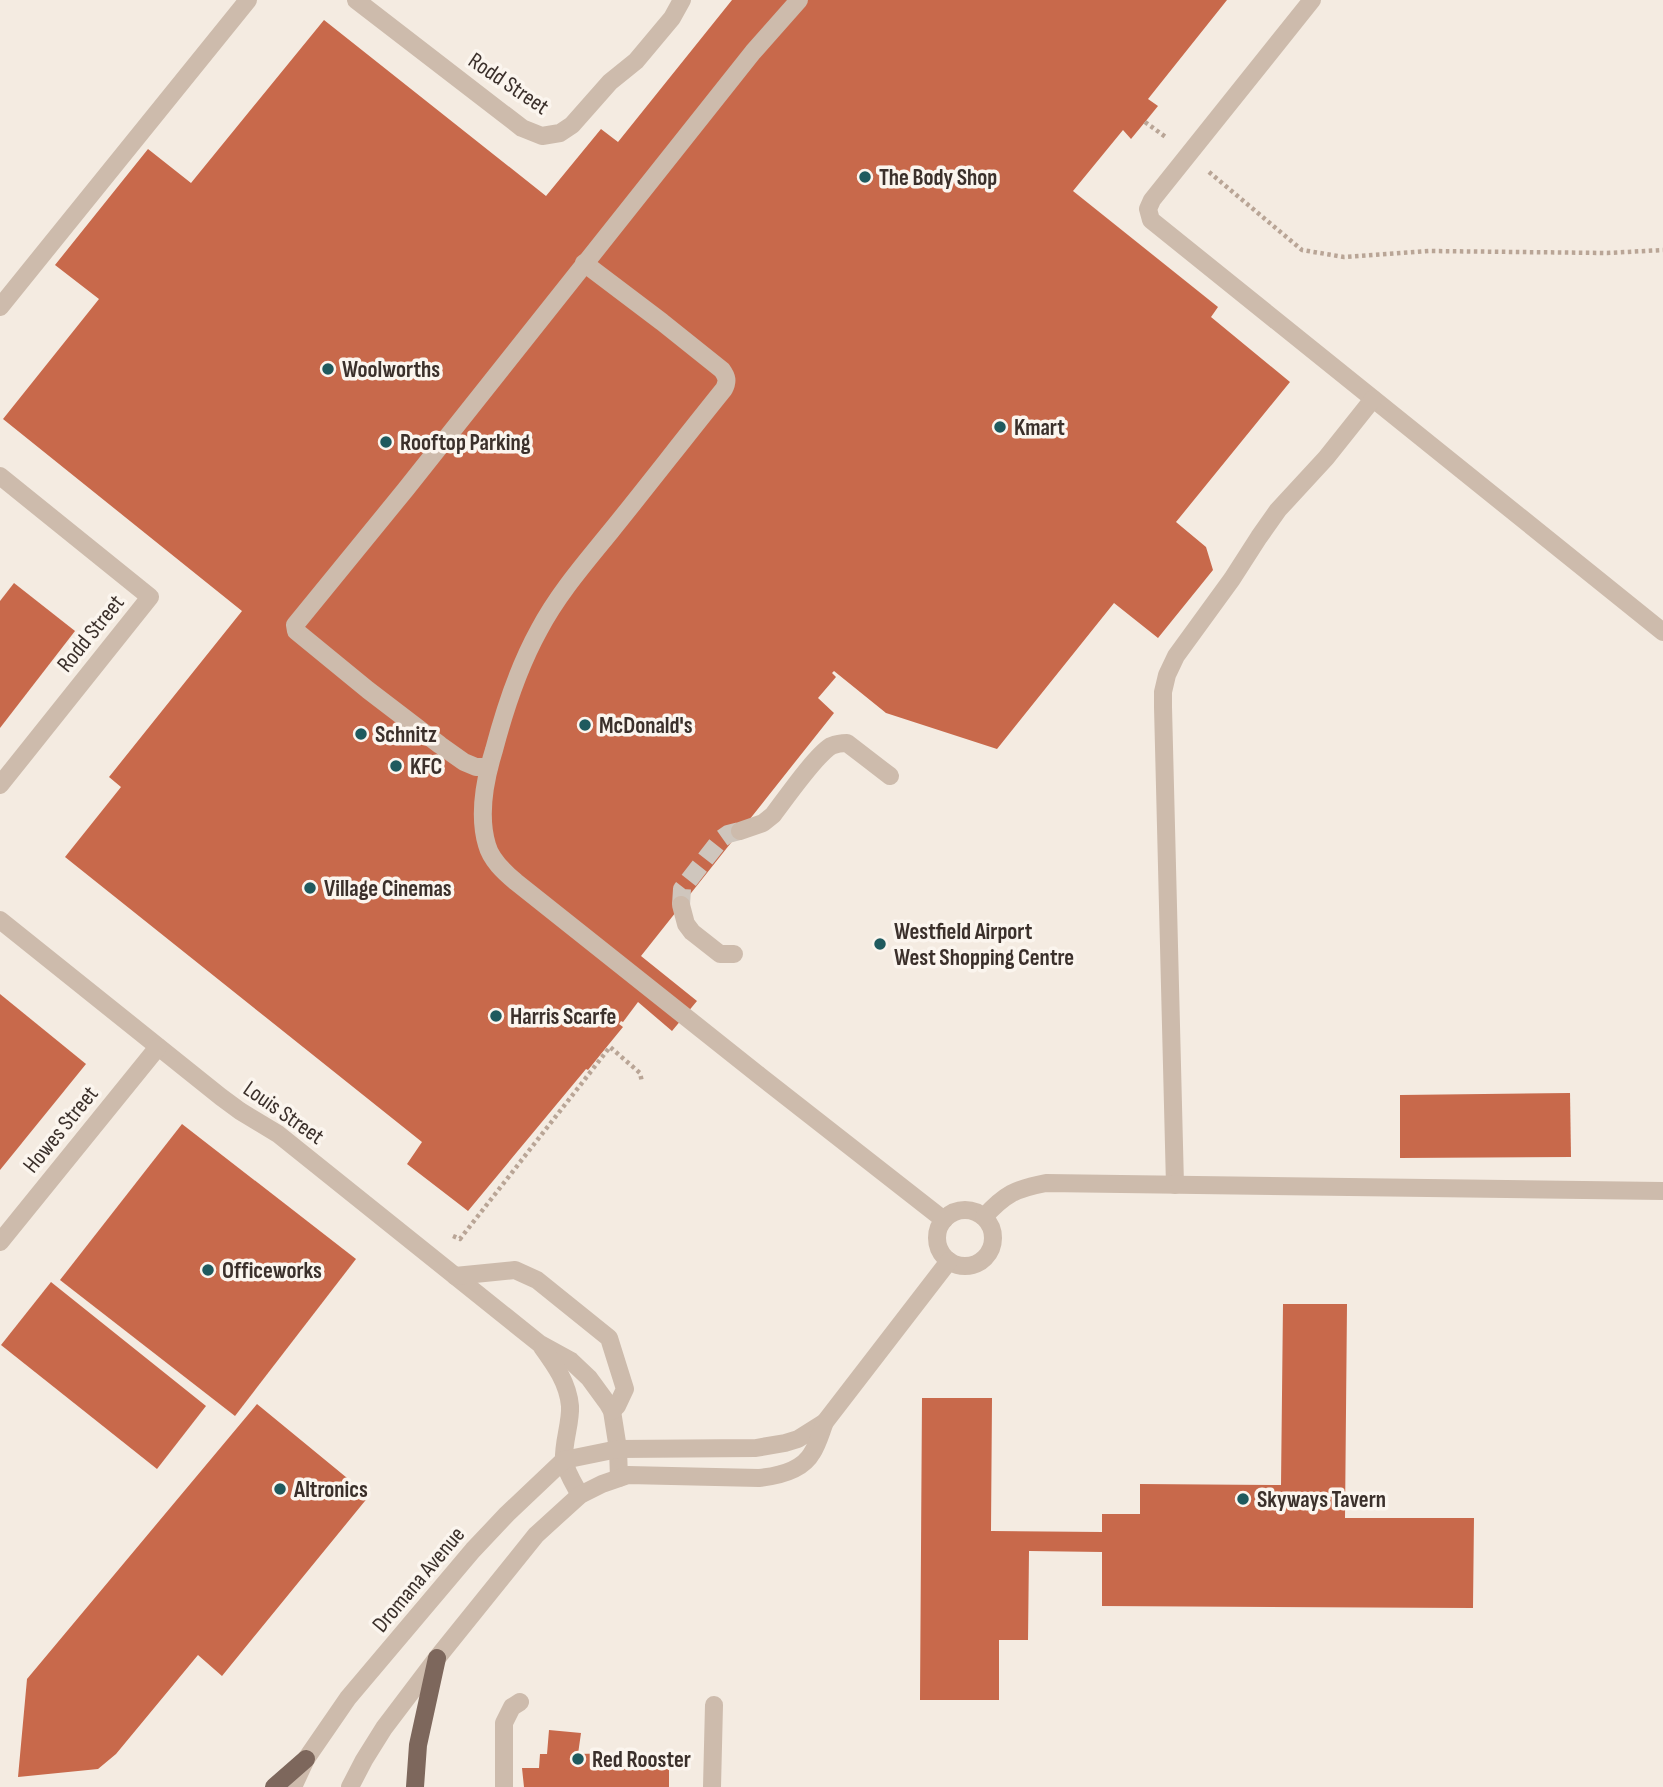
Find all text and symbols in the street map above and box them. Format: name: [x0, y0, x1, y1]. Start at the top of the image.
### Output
street label: Rodd Street: [463, 47, 554, 121]
place label: The Body Shop: [879, 164, 997, 192]
marker: The Body Shop: [857, 169, 873, 185]
place label: Woolworths: [342, 356, 440, 384]
marker: Woolworths: [320, 361, 336, 377]
place label: Kmart: [1014, 414, 1065, 442]
marker: Kmart: [992, 419, 1008, 435]
place label: Rooftop Parking: [400, 429, 531, 457]
marker: Rooftop Parking: [378, 434, 394, 450]
street label: Rodd Street: [51, 589, 130, 678]
place label: McDonald's: [599, 712, 693, 740]
marker: McDonald's: [577, 717, 593, 733]
place label: Schnitz: [375, 721, 437, 749]
marker: Schnitz: [353, 726, 369, 742]
place label: KFC: [410, 753, 442, 781]
marker: KFC: [388, 758, 404, 774]
place label: Village Cinemas: [324, 875, 452, 903]
marker: Village Cinemas: [302, 880, 318, 896]
place label: Westfield Airport West Shopping Centre: [894, 918, 1074, 972]
marker: Westfield Airport West Shopping Centre: [872, 936, 888, 952]
place label: Harris Scarfe: [510, 1003, 616, 1031]
marker: Harris Scarfe: [488, 1008, 504, 1024]
street label: Louis Street: [238, 1075, 329, 1151]
street label: Howes Street: [17, 1081, 104, 1179]
place label: Officeworks: [222, 1257, 322, 1285]
marker: Officeworks: [200, 1262, 216, 1278]
place label: Altronics: [293, 1476, 368, 1504]
marker: Altronics: [272, 1481, 288, 1497]
place label: Skyways Tavern: [1257, 1486, 1386, 1514]
marker: Skyways Tavern: [1235, 1491, 1251, 1507]
street label: Dromana Avenue: [366, 1521, 471, 1638]
place label: Red Rooster: [592, 1746, 691, 1774]
marker: Red Rooster: [570, 1751, 586, 1767]

